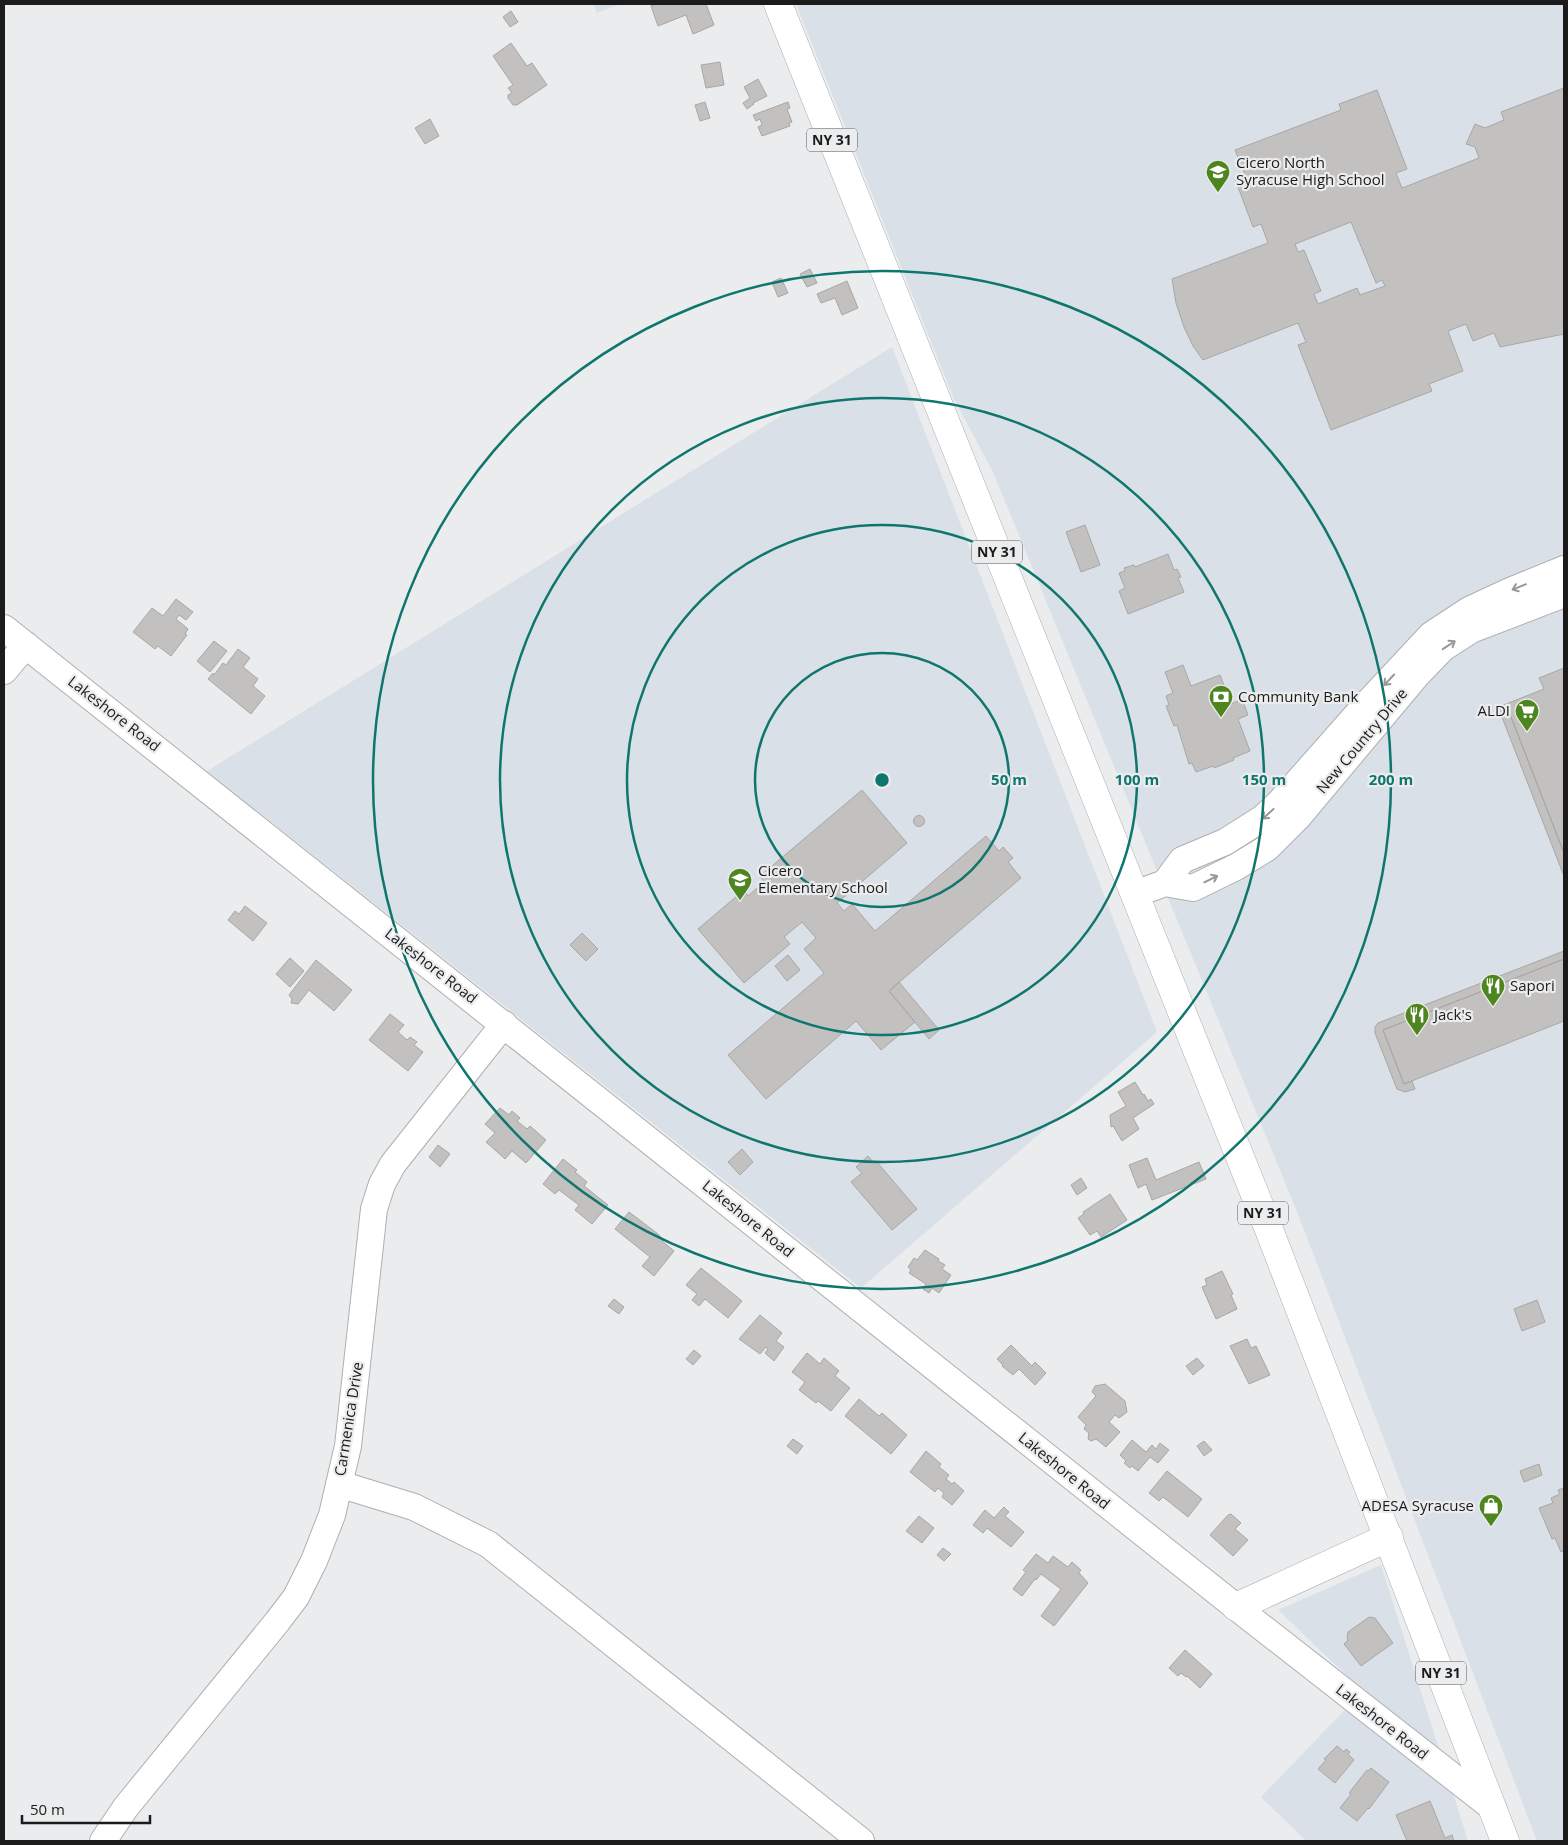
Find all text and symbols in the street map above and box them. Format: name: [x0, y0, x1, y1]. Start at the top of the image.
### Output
road number: NY 31: [807, 128, 857, 152]
place label: Cicero North Syracuse High School: [1236, 152, 1385, 189]
school or university icon: Cicero North Syracuse High School: [1205, 159, 1231, 193]
road number: NY 31: [972, 540, 1022, 564]
one-way arrow: [1512, 583, 1527, 592]
one-way arrow: [1442, 639, 1456, 650]
street label: Lakeshore Road: [64, 671, 165, 756]
one-way arrow: [1383, 674, 1395, 687]
street label: New Country Drive: [1311, 683, 1411, 797]
bank icon: Community Bank: [1208, 684, 1234, 718]
place label: Community Bank: [1238, 686, 1358, 706]
supermarket icon: ALDI: [1514, 698, 1540, 732]
place label: ALDI: [1478, 700, 1510, 720]
text: 50 m: [991, 769, 1027, 789]
text: 100 m: [1115, 769, 1159, 789]
text: 150 m: [1242, 769, 1286, 789]
text: 200 m: [1369, 769, 1413, 789]
centre of rings: [873, 771, 891, 789]
one-way arrow: [1261, 808, 1274, 819]
place label: Cicero Elementary School: [758, 860, 888, 897]
school or university icon: Cicero Elementary School: [727, 867, 753, 901]
one-way arrow: [1203, 874, 1218, 884]
street label: Lakeshore Road: [381, 923, 482, 1008]
restaurant icon: Sapori: [1480, 973, 1506, 1007]
place label: Sapori: [1510, 975, 1555, 995]
restaurant icon: Jack's: [1404, 1002, 1430, 1036]
place label: Jack's: [1432, 1004, 1472, 1024]
street label: Lakeshore Road: [699, 1175, 798, 1261]
road number: NY 31: [1238, 1202, 1288, 1224]
street label: Carmenica Drive: [329, 1360, 367, 1477]
street label: Lakeshore Road: [1015, 1427, 1114, 1513]
shop icon: ADESA Syracuse: [1478, 1493, 1504, 1527]
place label: ADESA Syracuse: [1362, 1495, 1474, 1515]
road number: NY 31: [1416, 1662, 1466, 1685]
street label: Lakeshore Road: [1332, 1679, 1433, 1764]
scale bar: [22, 1792, 150, 1824]
text: 50 m: [30, 1799, 65, 1819]

